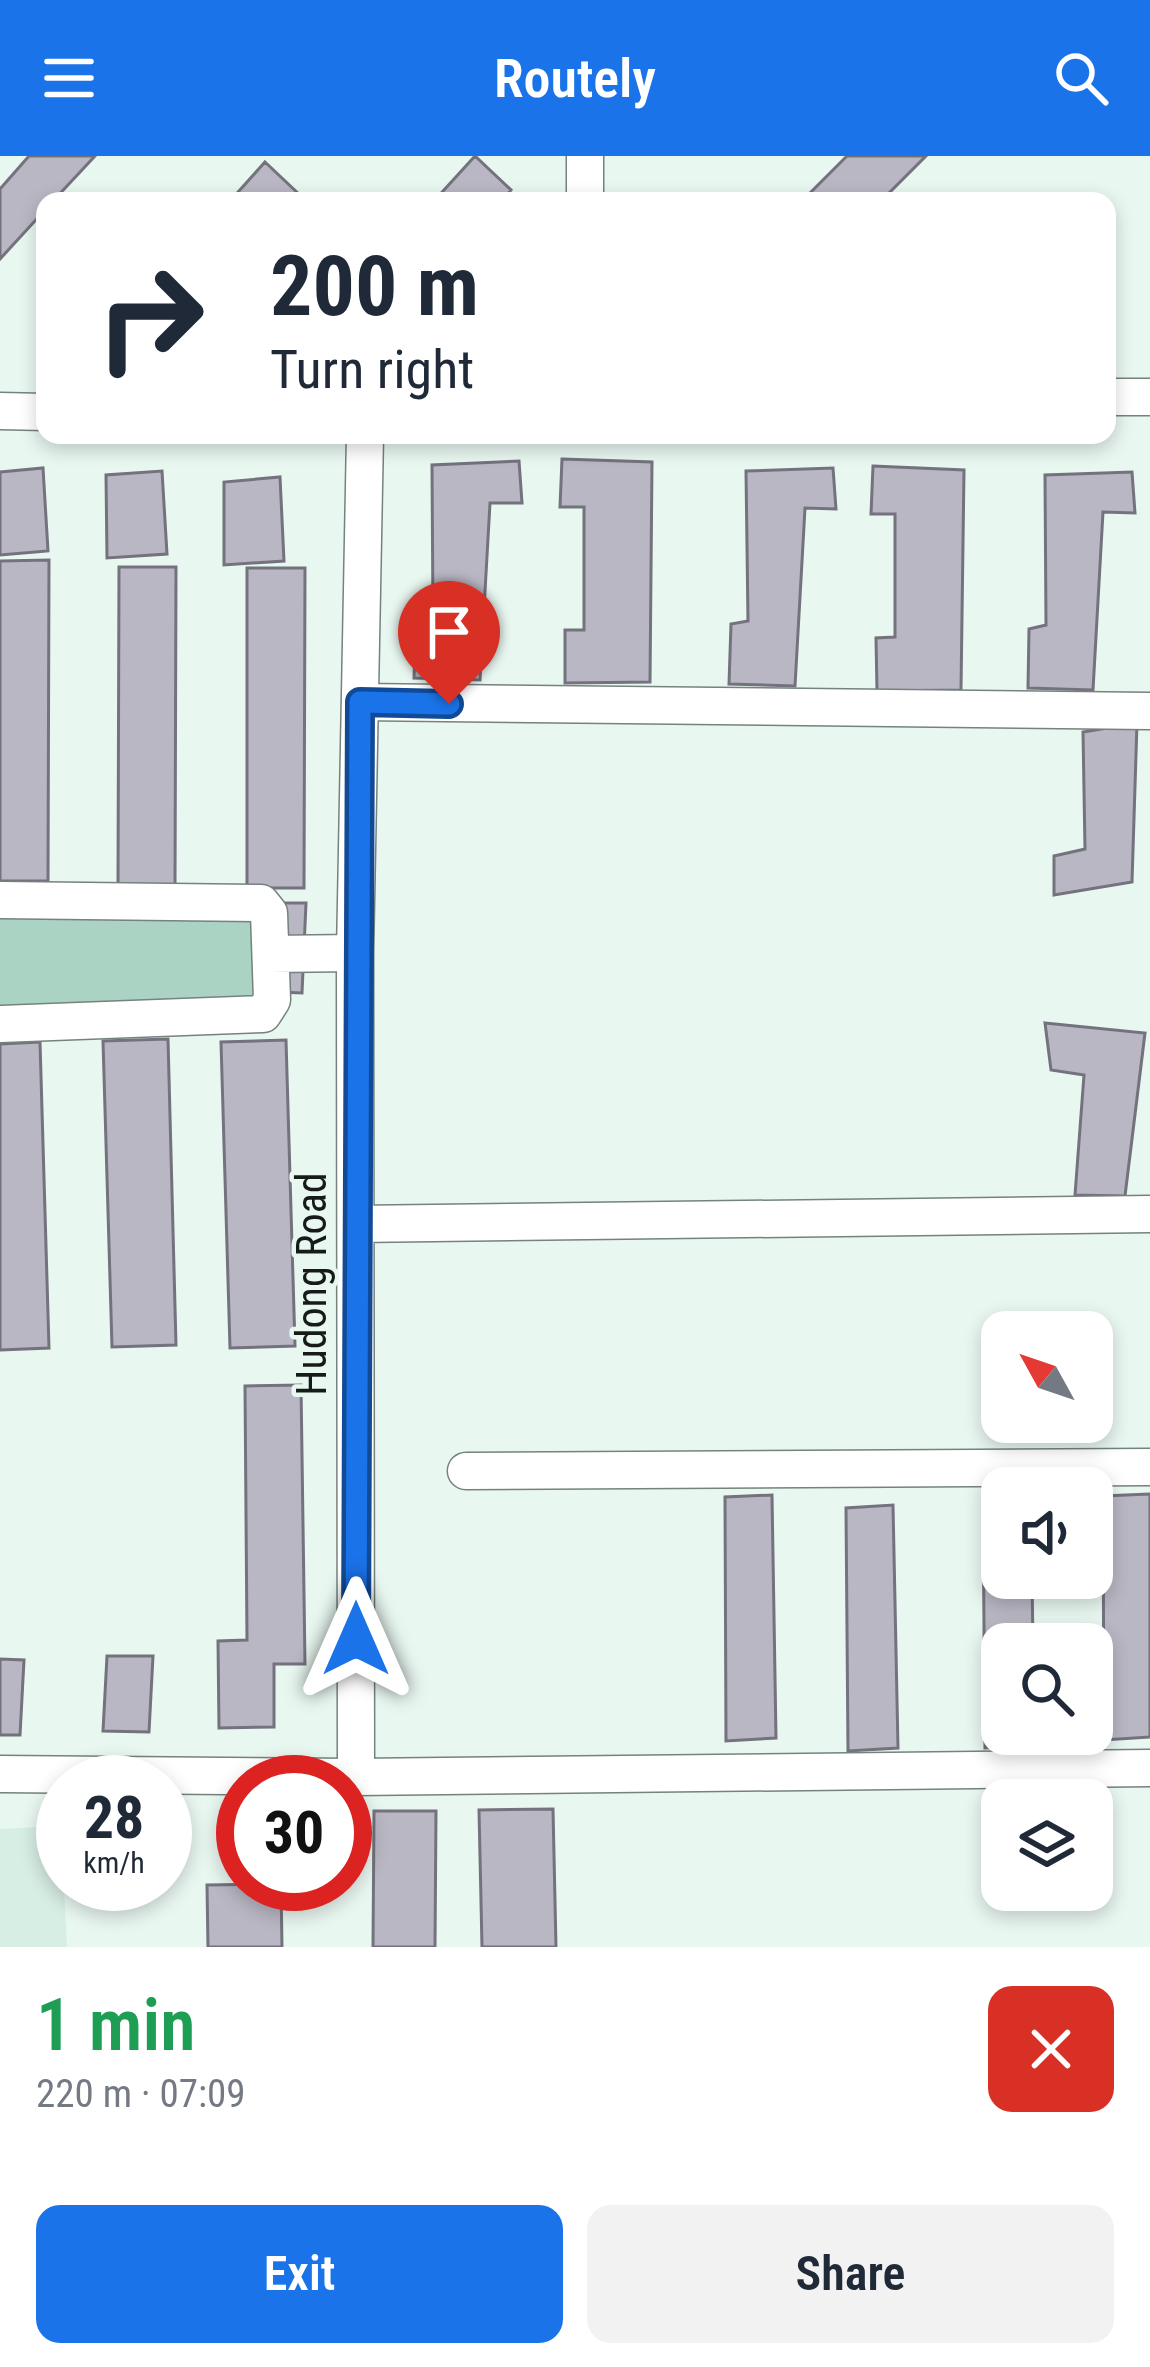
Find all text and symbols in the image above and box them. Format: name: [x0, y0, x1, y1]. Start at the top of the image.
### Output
icon: menu: [36, 45, 102, 111]
icon: search: [1048, 45, 1114, 111]
text: Routely: [494, 47, 656, 110]
text: 200 m: [270, 237, 479, 336]
icon: right: [72, 240, 228, 396]
text: Turn right: [270, 338, 474, 401]
pin: [398, 581, 500, 704]
icon: arrive: [416, 599, 482, 665]
street label: Hudong Road: [287, 1172, 336, 1396]
north arrow: [981, 1311, 1113, 1443]
map controls: [981, 1311, 1113, 1911]
button: sound: [981, 1467, 1113, 1599]
position arrow: [293, 1576, 419, 1702]
button: search: [981, 1623, 1113, 1755]
speed limit sign: 30: [216, 1755, 372, 1911]
button: layers: [981, 1779, 1113, 1911]
text: 28: [84, 1782, 144, 1853]
text: km/h: [83, 1845, 145, 1880]
text: 1 min: [36, 1983, 195, 2068]
button: close: [988, 1986, 1114, 2112]
text: 220 m · 07:09: [36, 2071, 246, 2117]
button: Exit: [36, 2205, 563, 2343]
button: Share: [587, 2205, 1114, 2343]

